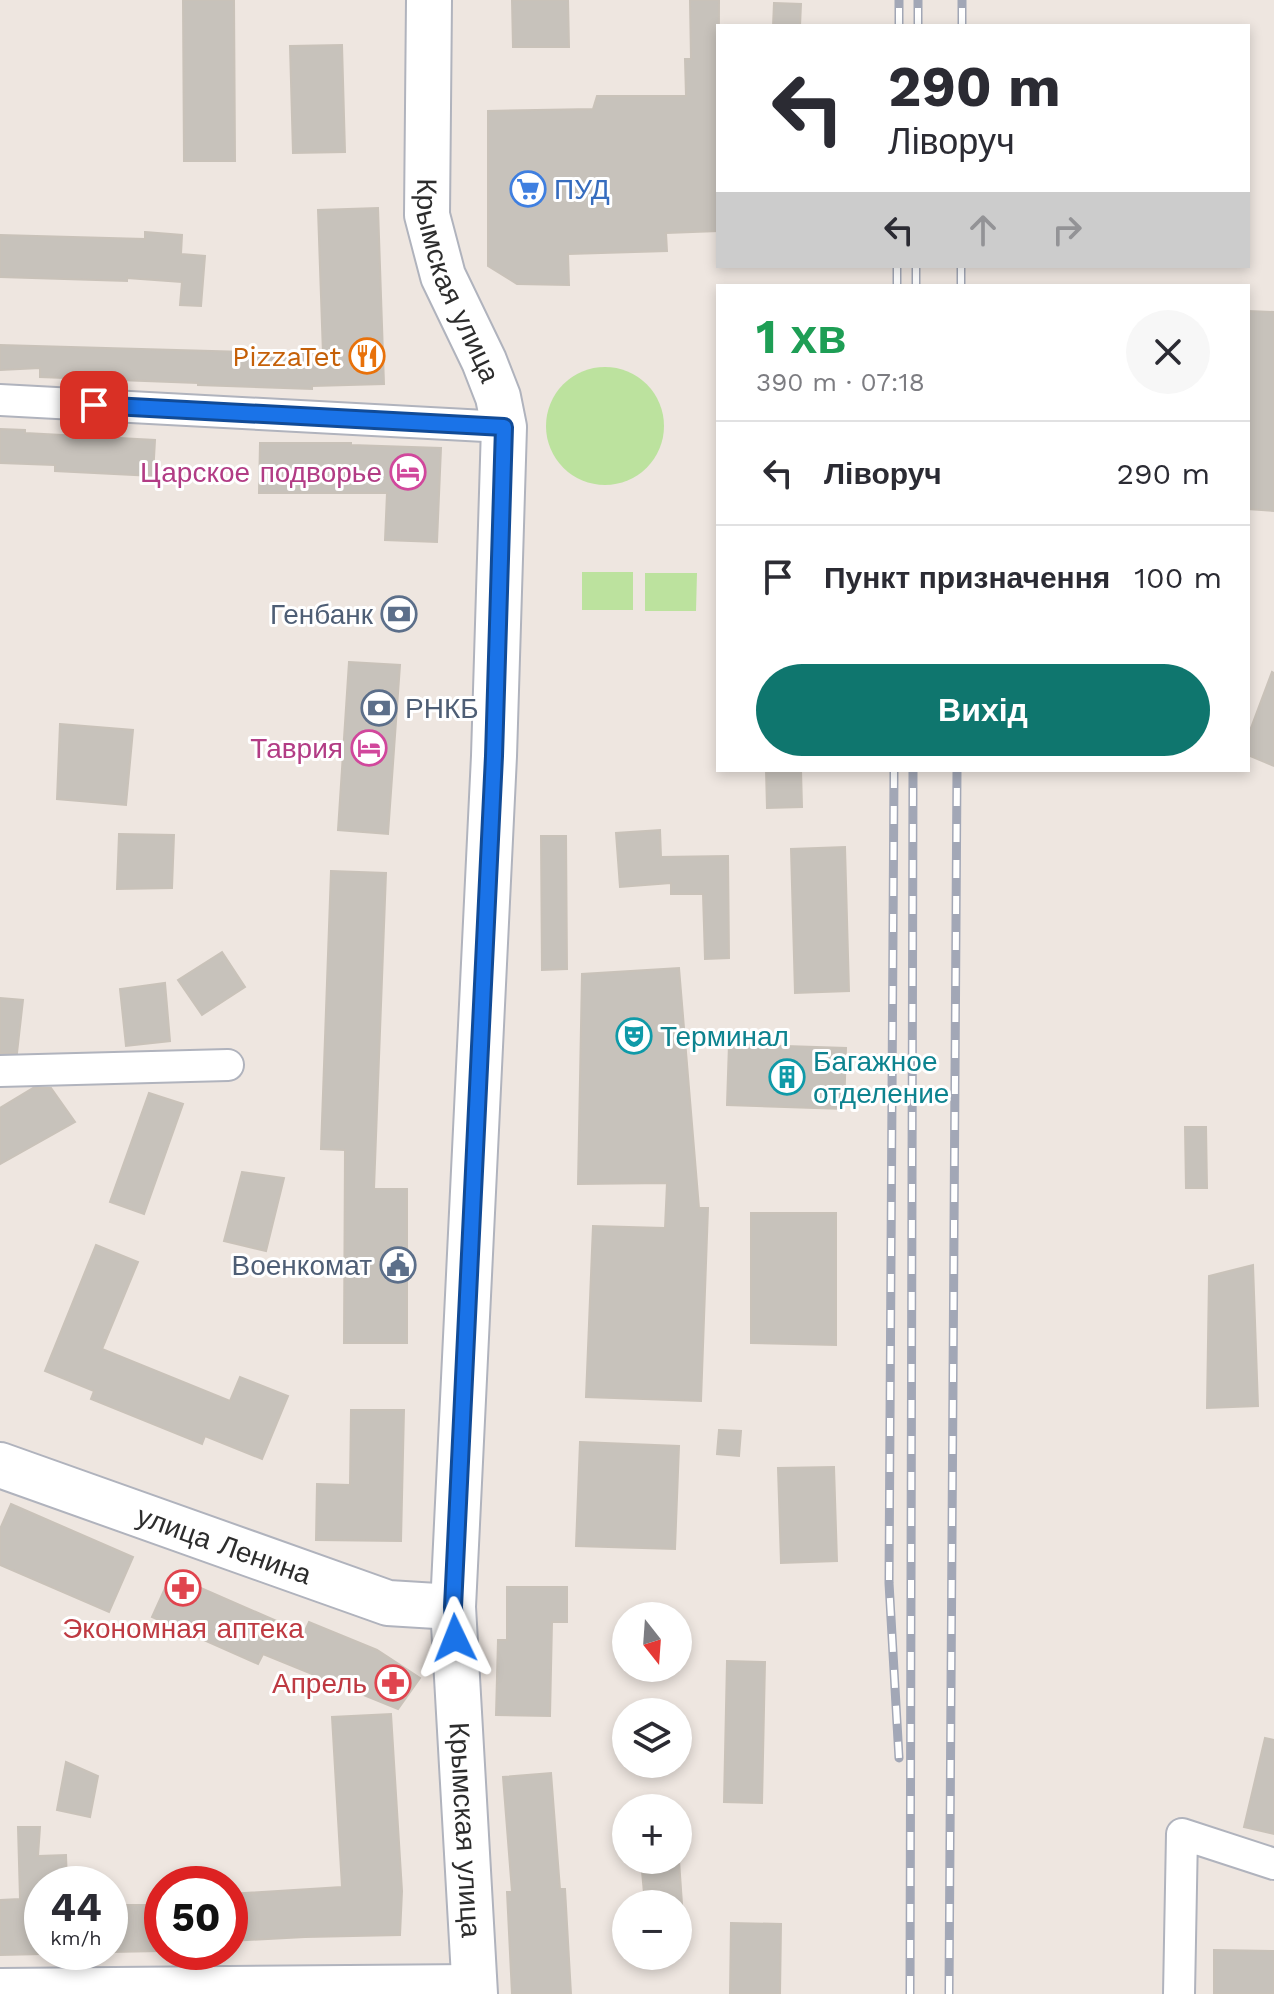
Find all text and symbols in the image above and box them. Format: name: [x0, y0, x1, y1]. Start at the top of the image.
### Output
text: 290 m: [888, 54, 1061, 120]
icon: left: [756, 56, 860, 160]
text: Ліворуч: [888, 121, 1015, 163]
supermarket icon: ПУД: [509, 170, 547, 208]
place label: ПУД: [554, 173, 610, 206]
street label: Крымская улица: [410, 178, 507, 387]
icon: left: [877, 208, 921, 252]
icon: ahead: [961, 208, 1005, 252]
icon: right: [1045, 208, 1089, 252]
text: 1 хв: [756, 308, 847, 365]
button: close: [1126, 310, 1210, 394]
restaurant icon: PizzaTet: [348, 337, 386, 375]
place label: PizzaTet: [232, 340, 341, 373]
text: 390 m · 07:18: [756, 367, 925, 397]
pin: [60, 371, 128, 439]
icon: arrive: [72, 383, 116, 427]
icon: left: [756, 451, 800, 495]
hotel icon: Царское подворье: [389, 453, 427, 491]
place label: Царское подворье: [140, 456, 382, 489]
text: Ліворуч: [824, 456, 942, 491]
text: 290 m: [1117, 456, 1210, 491]
icon: arrive: [756, 555, 800, 599]
text: Пункт призначення: [824, 560, 1110, 595]
text: 100 m: [1134, 560, 1222, 595]
bank icon: Генбанк: [380, 595, 418, 633]
place label: Генбанк: [270, 598, 374, 631]
button: Вихід: [756, 664, 1210, 756]
bank icon: РНКБ: [360, 689, 398, 727]
place label: РНКБ: [405, 692, 479, 725]
hotel icon: Таврия: [350, 729, 388, 767]
place label: Таврия: [250, 732, 343, 765]
theatre icon: Терминал: [615, 1017, 653, 1055]
place label: Терминал: [660, 1020, 789, 1053]
place label: Багажное отделение: [813, 1045, 949, 1110]
building icon: Багажное отделение: [768, 1058, 806, 1096]
public building icon: Военкомат: [379, 1246, 417, 1284]
place label: Военкомат: [232, 1249, 372, 1282]
street label: улица Ленина: [133, 1499, 316, 1591]
pharmacy icon: Экономная аптека: [164, 1569, 202, 1607]
position arrow: [413, 1596, 497, 1680]
north arrow: [612, 1602, 692, 1682]
map controls: [612, 1602, 692, 1970]
place label: Экономная аптека: [62, 1612, 304, 1645]
pharmacy icon: Апрель: [374, 1664, 412, 1702]
place label: Апрель: [272, 1667, 367, 1700]
button: layers: [612, 1698, 692, 1778]
street label: Крымская улица: [443, 1721, 488, 1939]
button: +: [612, 1794, 692, 1874]
speed limit sign: 50: [144, 1866, 248, 1970]
text: 44: [50, 1884, 102, 1931]
button: −: [612, 1890, 692, 1970]
text: km/h: [50, 1926, 102, 1950]

